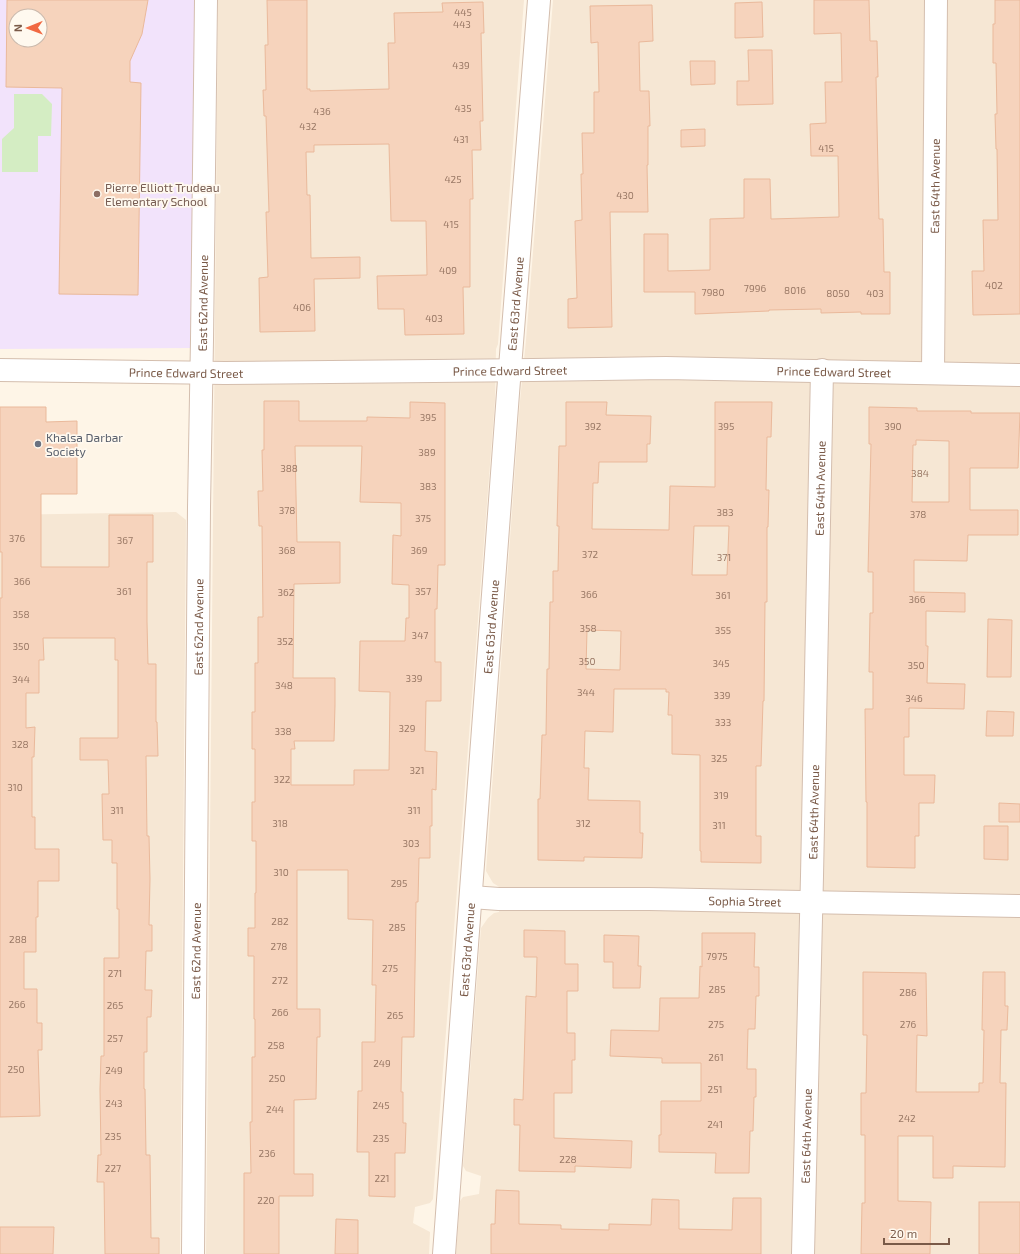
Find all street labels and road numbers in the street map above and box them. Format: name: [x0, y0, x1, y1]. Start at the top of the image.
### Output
street label: East 64th Avenue: [927, 138, 942, 234]
street label: East 62nd Avenue: [195, 255, 210, 352]
street label: East 63rd Avenue: [504, 256, 526, 351]
street label: Prince Edward Street: [453, 362, 568, 378]
street label: Prince Edward Street: [777, 363, 892, 379]
street label: Prince Edward Street: [129, 365, 244, 380]
street label: East 64th Avenue: [812, 440, 828, 536]
street label: East 62nd Avenue: [191, 579, 205, 676]
street label: East 63rd Avenue: [480, 579, 501, 674]
street label: East 64th Avenue: [805, 764, 821, 860]
street label: Sophia Street: [708, 893, 782, 909]
street label: East 63rd Avenue: [456, 902, 477, 997]
street label: East 62nd Avenue: [188, 903, 203, 999]
street label: East 64th Avenue: [798, 1088, 814, 1184]

